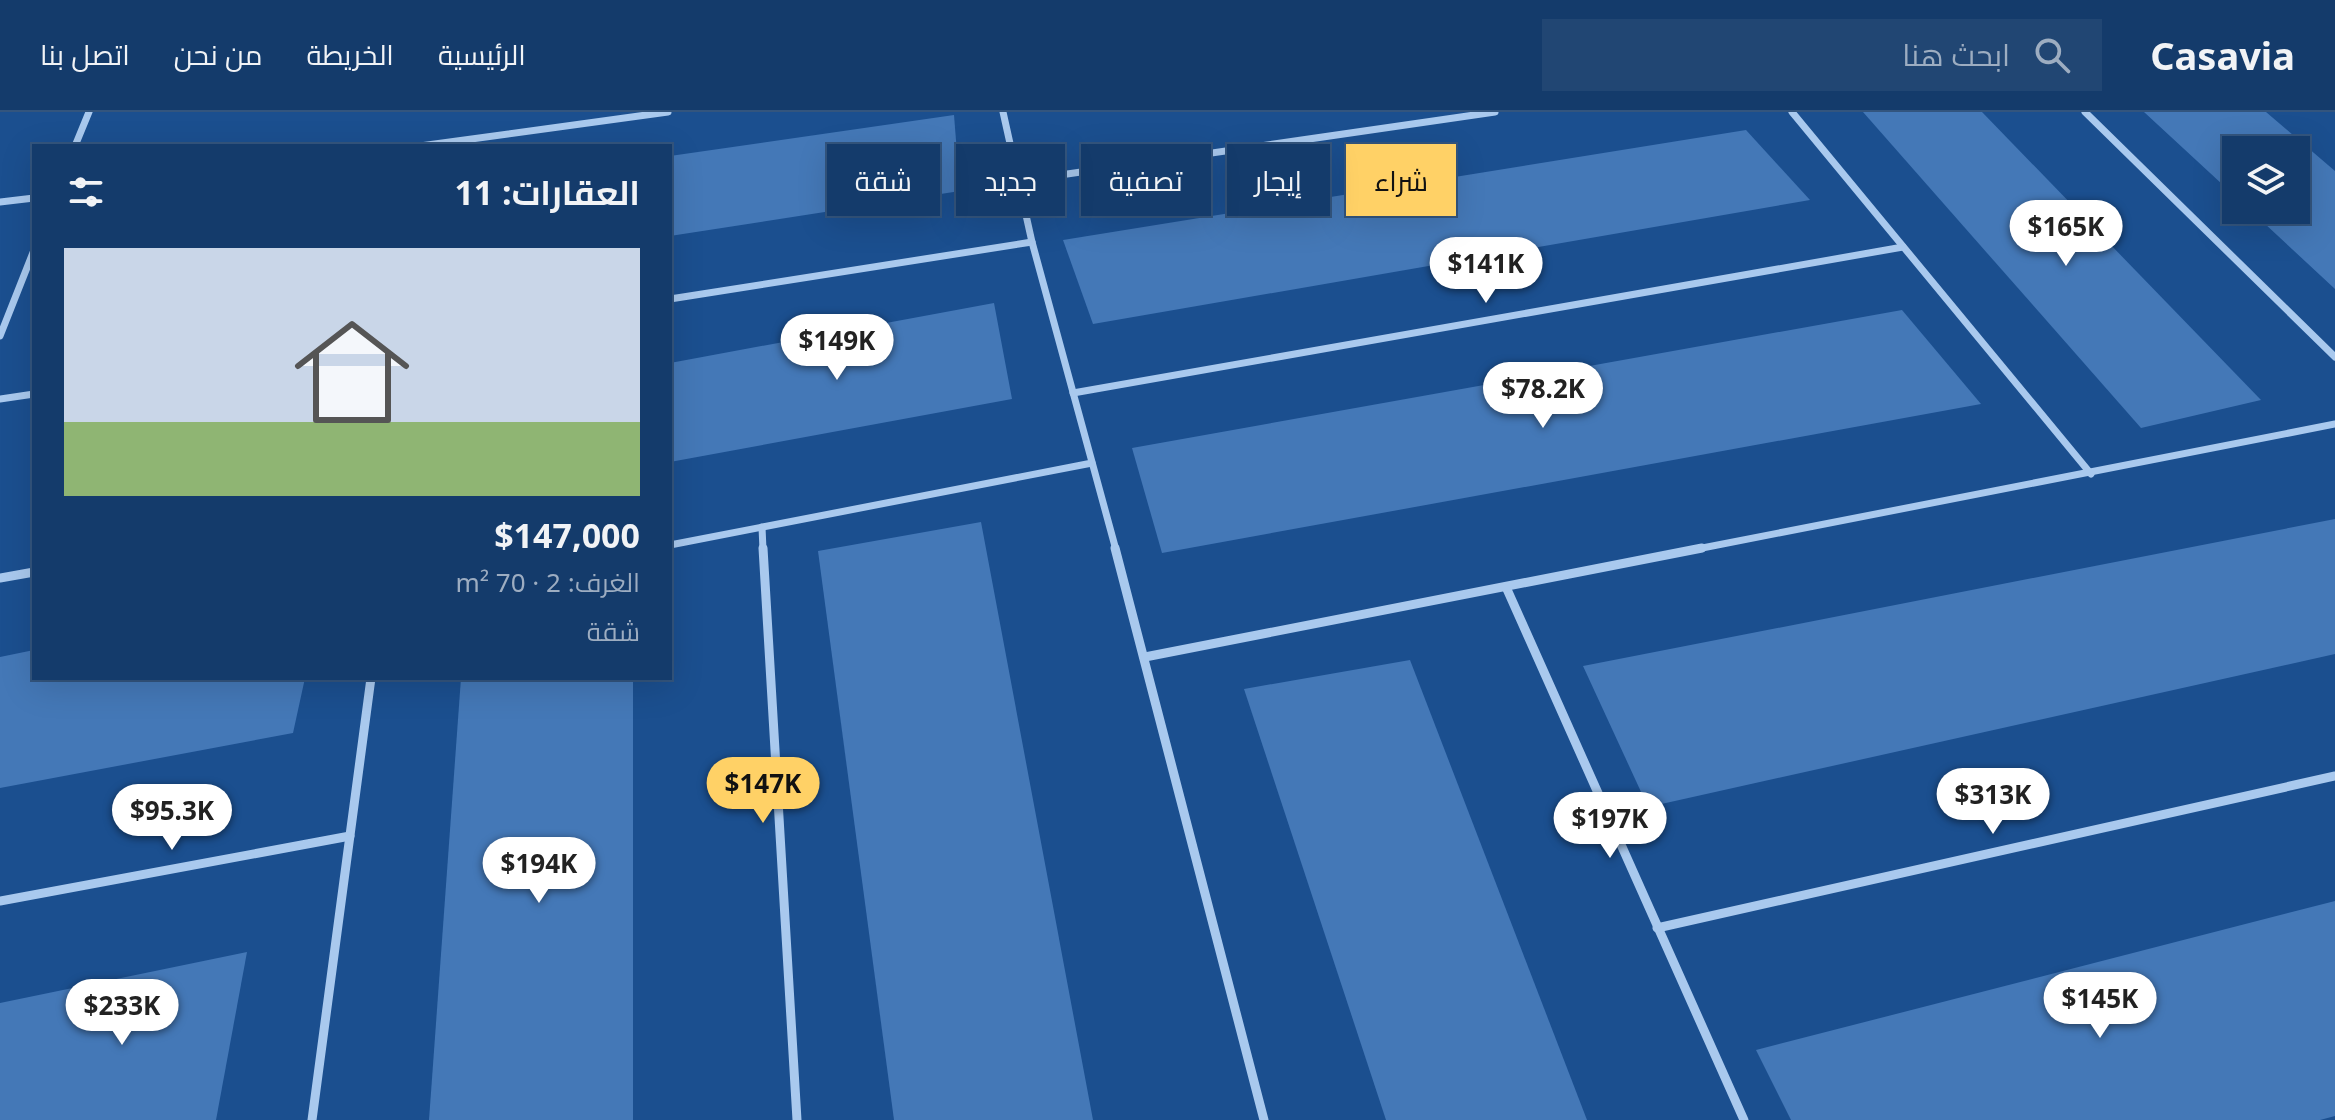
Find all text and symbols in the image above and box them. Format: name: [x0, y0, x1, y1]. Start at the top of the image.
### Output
search box: [1542, 19, 2102, 91]
text: Casavia: [2150, 29, 2295, 81]
icon: search: [2030, 33, 2074, 77]
text: ابحث هنا: [1902, 34, 2010, 75]
text: اتصل بنا: [40, 35, 130, 73]
text: من نحن: [174, 35, 262, 73]
text: الخريطة: [306, 35, 394, 73]
text: الرئيسية: [438, 35, 526, 73]
map controls: [2222, 136, 2310, 224]
button: layers: [2222, 136, 2310, 224]
chip: شقة: [827, 144, 940, 216]
chip: جديد: [956, 144, 1065, 216]
chip: تصفية: [1081, 144, 1211, 216]
chip: إيجار: [1227, 144, 1330, 216]
chip: شراء: [1346, 144, 1456, 216]
text: العقارات: 11: [454, 169, 640, 215]
icon: filters: [64, 170, 108, 214]
pin: $165K: [2010, 200, 2122, 268]
text: $165K: [2028, 208, 2104, 244]
pin: $141K: [1430, 237, 1542, 305]
text: $141K: [1448, 245, 1524, 281]
icon: home: [280, 300, 424, 444]
pin: $149K: [781, 314, 893, 382]
text: $149K: [799, 322, 875, 358]
pin: $78.2K: [1478, 362, 1608, 430]
text: $78.2K: [1501, 370, 1585, 406]
text: $147,000: [494, 512, 640, 558]
text: الغرف: 2 · 70 m²: [456, 564, 640, 600]
text: شقة: [587, 613, 640, 649]
pin: $147K: [707, 757, 819, 825]
text: $147K: [725, 765, 801, 801]
pin: $313K: [1937, 768, 2049, 836]
text: $313K: [1955, 776, 2031, 812]
pin: $95.3K: [107, 784, 237, 852]
text: $95.3K: [130, 792, 214, 828]
pin: $197K: [1554, 792, 1666, 860]
text: $197K: [1572, 800, 1648, 836]
pin: $194K: [483, 837, 595, 905]
text: $194K: [501, 845, 577, 881]
pin: $145K: [2044, 972, 2156, 1040]
pin: $233K: [66, 979, 178, 1047]
text: $145K: [2062, 980, 2138, 1016]
text: $233K: [84, 987, 160, 1023]

